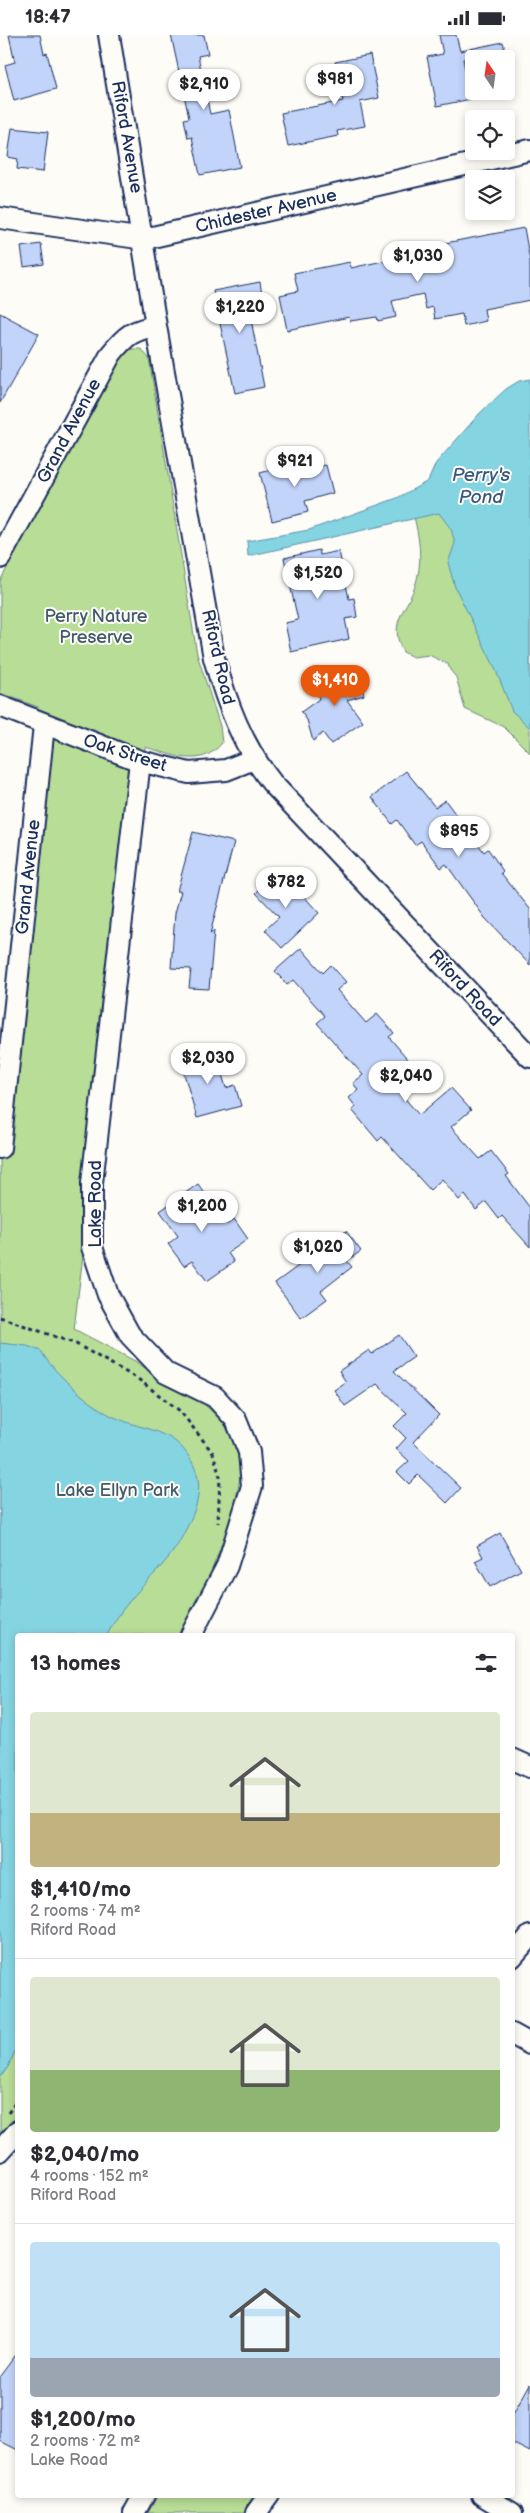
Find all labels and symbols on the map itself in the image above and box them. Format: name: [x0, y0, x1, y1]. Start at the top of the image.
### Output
north arrow: [465, 50, 515, 100]
pin: $981: [305, 63, 365, 106]
pin: $2,910: [163, 69, 245, 111]
street label: Riford Avenue: [107, 79, 147, 195]
street label: Chidester Avenue: [193, 184, 339, 237]
pin: $1,030: [377, 241, 459, 283]
pin: $1,220: [199, 291, 281, 334]
street label: Grand Avenue: [33, 375, 106, 487]
pin: $921: [265, 445, 325, 488]
water label: Perry's Pond: [452, 464, 511, 509]
pin: $1,520: [277, 557, 359, 600]
park label: Perry Nature Preserve: [45, 606, 148, 648]
street label: Riford Road: [197, 607, 239, 707]
pin: $1,410: [294, 665, 376, 707]
street label: Oak Street: [81, 730, 170, 776]
pin: $895: [429, 815, 489, 858]
street label: Grand Avenue: [12, 818, 45, 936]
pin: $782: [256, 867, 316, 909]
street label: Riford Road: [424, 945, 506, 1031]
pin: $2,030: [167, 1043, 249, 1085]
pin: $2,040: [365, 1061, 447, 1103]
street label: Lake Road: [85, 1160, 106, 1248]
pin: $1,200: [161, 1191, 243, 1233]
pin: $1,020: [277, 1231, 359, 1274]
park label: Lake Ellyn Park: [55, 1480, 179, 1501]

